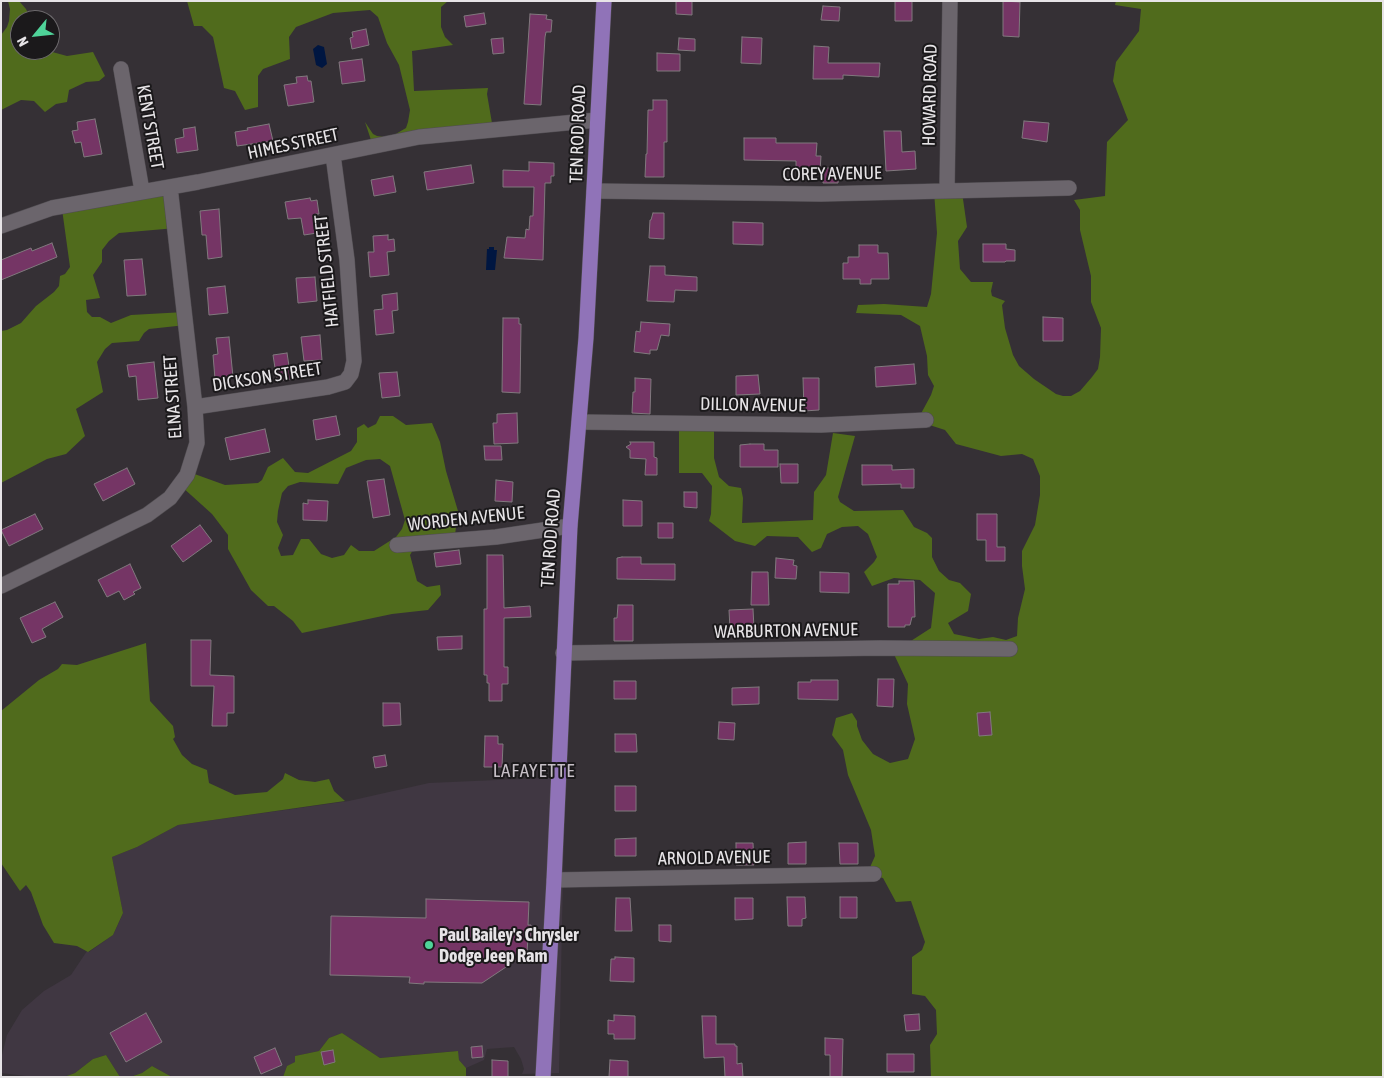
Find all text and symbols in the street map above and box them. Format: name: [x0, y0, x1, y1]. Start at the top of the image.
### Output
north arrow: [10, 10, 60, 60]
text: N: [14, 34, 32, 49]
street label: HOWARD ROAD: [918, 44, 942, 146]
street label: KENT STREET: [132, 83, 168, 171]
street label: TEN ROD ROAD: [565, 84, 591, 184]
street label: HIMES STREET: [246, 124, 340, 164]
street label: COREY AVENUE: [782, 162, 882, 186]
street label: HATFIELD STREET: [310, 214, 344, 328]
street label: ELNA STREET: [159, 354, 187, 440]
street label: DICKSON STREET: [211, 358, 323, 396]
street label: DILLON AVENUE: [700, 393, 806, 417]
street label: TEN ROD ROAD: [537, 488, 565, 588]
street label: WORDEN AVENUE: [407, 502, 525, 536]
street label: WARBURTON AVENUE: [714, 619, 858, 643]
district label: LAFAYETTE: [492, 760, 576, 782]
street label: ARNOLD AVENUE: [658, 846, 770, 870]
place label: Paul Bailey's Chrysler Dodge Jeep Ram: [439, 924, 579, 966]
marker: Paul Bailey's Chrysler Dodge Jeep Ram: [423, 939, 435, 951]

